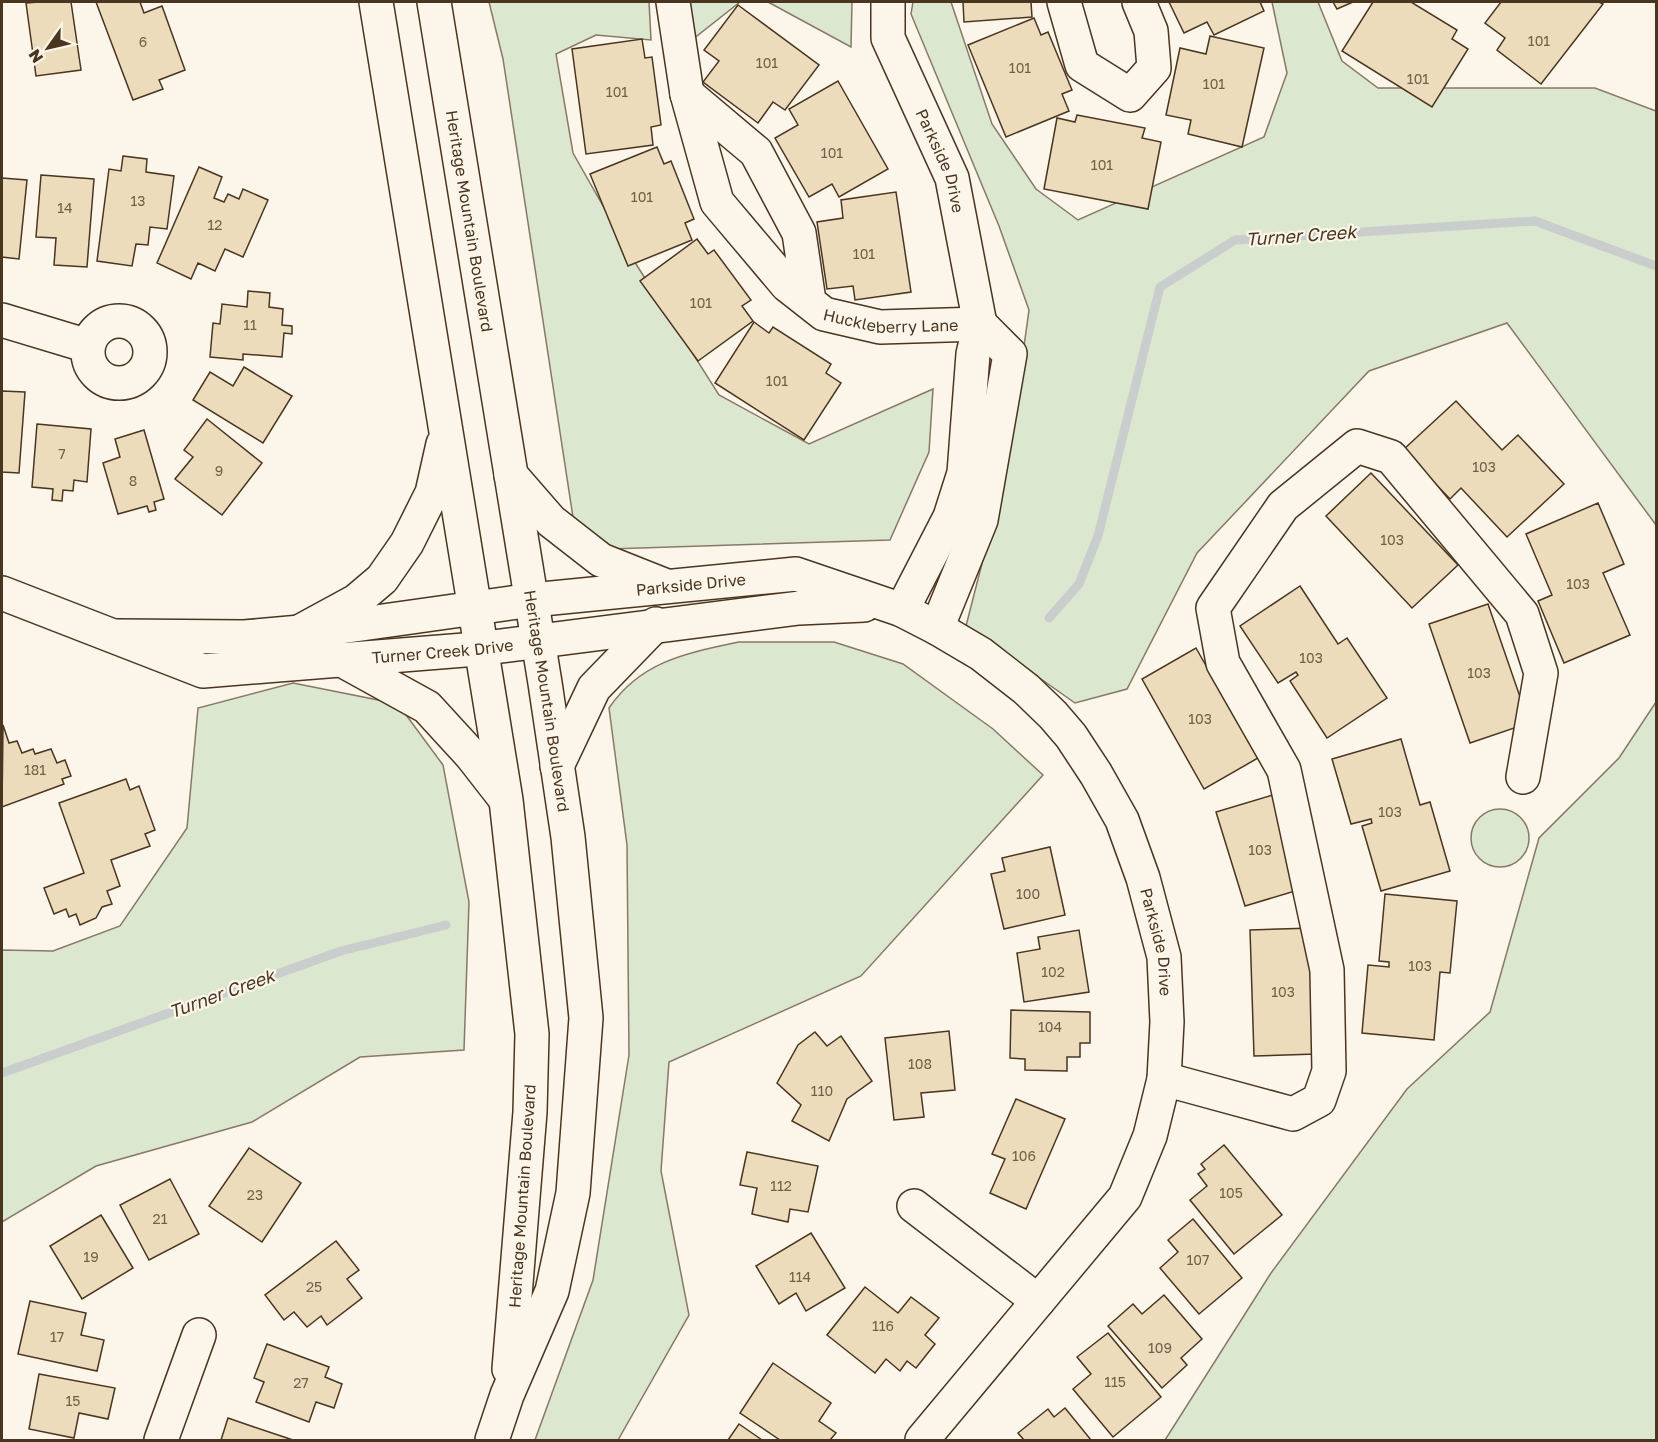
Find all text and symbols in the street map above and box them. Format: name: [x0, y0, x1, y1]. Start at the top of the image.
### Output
north arrow: [18, 18, 78, 78]
house number: 101: [1528, 32, 1550, 49]
house number: 6: [139, 33, 147, 50]
text: N: [24, 46, 47, 67]
house number: 101: [756, 54, 778, 71]
house number: 101: [1009, 59, 1031, 76]
house number: 101: [1407, 70, 1429, 87]
house number: 101: [1203, 75, 1225, 92]
house number: 101: [606, 83, 628, 100]
street label: Parkside Drive: [912, 106, 968, 214]
street label: Heritage Mountain Boulevard: [442, 109, 498, 333]
house number: 101: [821, 144, 843, 161]
house number: 101: [1091, 156, 1113, 173]
house number: 101: [631, 188, 653, 205]
house number: 13: [131, 192, 145, 209]
house number: 14: [57, 199, 73, 216]
house number: 12: [208, 216, 222, 233]
water label: Turner Creek: [1245, 220, 1359, 250]
house number: 101: [853, 245, 875, 262]
house number: 101: [690, 294, 712, 311]
street label: Huckleberry Lane: [821, 304, 959, 337]
house number: 11: [243, 316, 257, 333]
house number: 101: [766, 372, 788, 389]
house number: 7: [58, 445, 66, 462]
house number: 103: [1472, 458, 1496, 475]
house number: 9: [215, 462, 223, 479]
house number: 8: [129, 472, 137, 489]
house number: 103: [1380, 531, 1404, 548]
street label: Parkside Drive: [635, 569, 747, 600]
house number: 103: [1566, 575, 1590, 592]
street label: Heritage Mountain Boulevard: [520, 588, 574, 813]
street label: Turner Creek Drive: [371, 634, 515, 667]
house number: 103: [1299, 649, 1323, 666]
house number: 103: [1467, 664, 1491, 681]
house number: 103: [1188, 710, 1212, 727]
house number: 181: [24, 761, 46, 778]
house number: 103: [1378, 803, 1402, 820]
house number: 103: [1248, 841, 1272, 858]
house number: 100: [1016, 885, 1040, 902]
street label: Parkside Drive: [1136, 886, 1176, 997]
house number: 103: [1408, 957, 1432, 974]
water label: Turner Creek: [166, 963, 279, 1022]
house number: 102: [1041, 963, 1065, 980]
house number: 103: [1271, 983, 1295, 1000]
house number: 104: [1038, 1018, 1062, 1035]
house number: 108: [908, 1055, 932, 1072]
house number: 110: [811, 1082, 833, 1099]
street label: Heritage Mountain Boulevard: [504, 1083, 540, 1309]
house number: 106: [1012, 1147, 1036, 1164]
house number: 112: [770, 1177, 792, 1194]
house number: 105: [1219, 1184, 1243, 1201]
house number: 23: [247, 1186, 263, 1203]
house number: 21: [153, 1210, 168, 1227]
house number: 19: [83, 1248, 99, 1265]
house number: 107: [1187, 1251, 1209, 1268]
house number: 114: [789, 1268, 811, 1285]
house number: 25: [306, 1278, 322, 1295]
house number: 116: [872, 1317, 894, 1334]
house number: 17: [50, 1328, 64, 1345]
house number: 109: [1148, 1339, 1172, 1356]
house number: 115: [1104, 1373, 1126, 1390]
house number: 27: [293, 1374, 309, 1391]
house number: 15: [66, 1392, 80, 1409]

